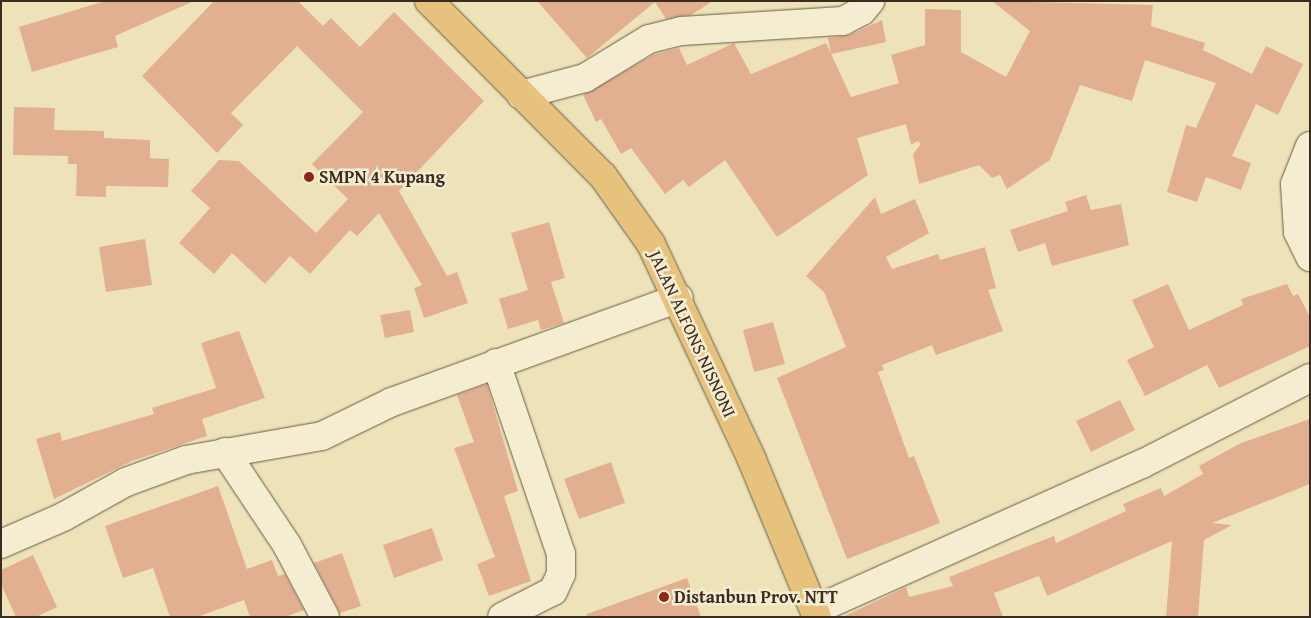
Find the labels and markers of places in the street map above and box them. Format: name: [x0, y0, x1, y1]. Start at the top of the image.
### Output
place label: SMPN 4 Kupang: [319, 166, 445, 188]
marker: SMPN 4 Kupang: [303, 171, 315, 183]
place label: Distanbun Prov. NTT: [674, 586, 838, 608]
marker: Distanbun Prov. NTT: [658, 591, 670, 603]

